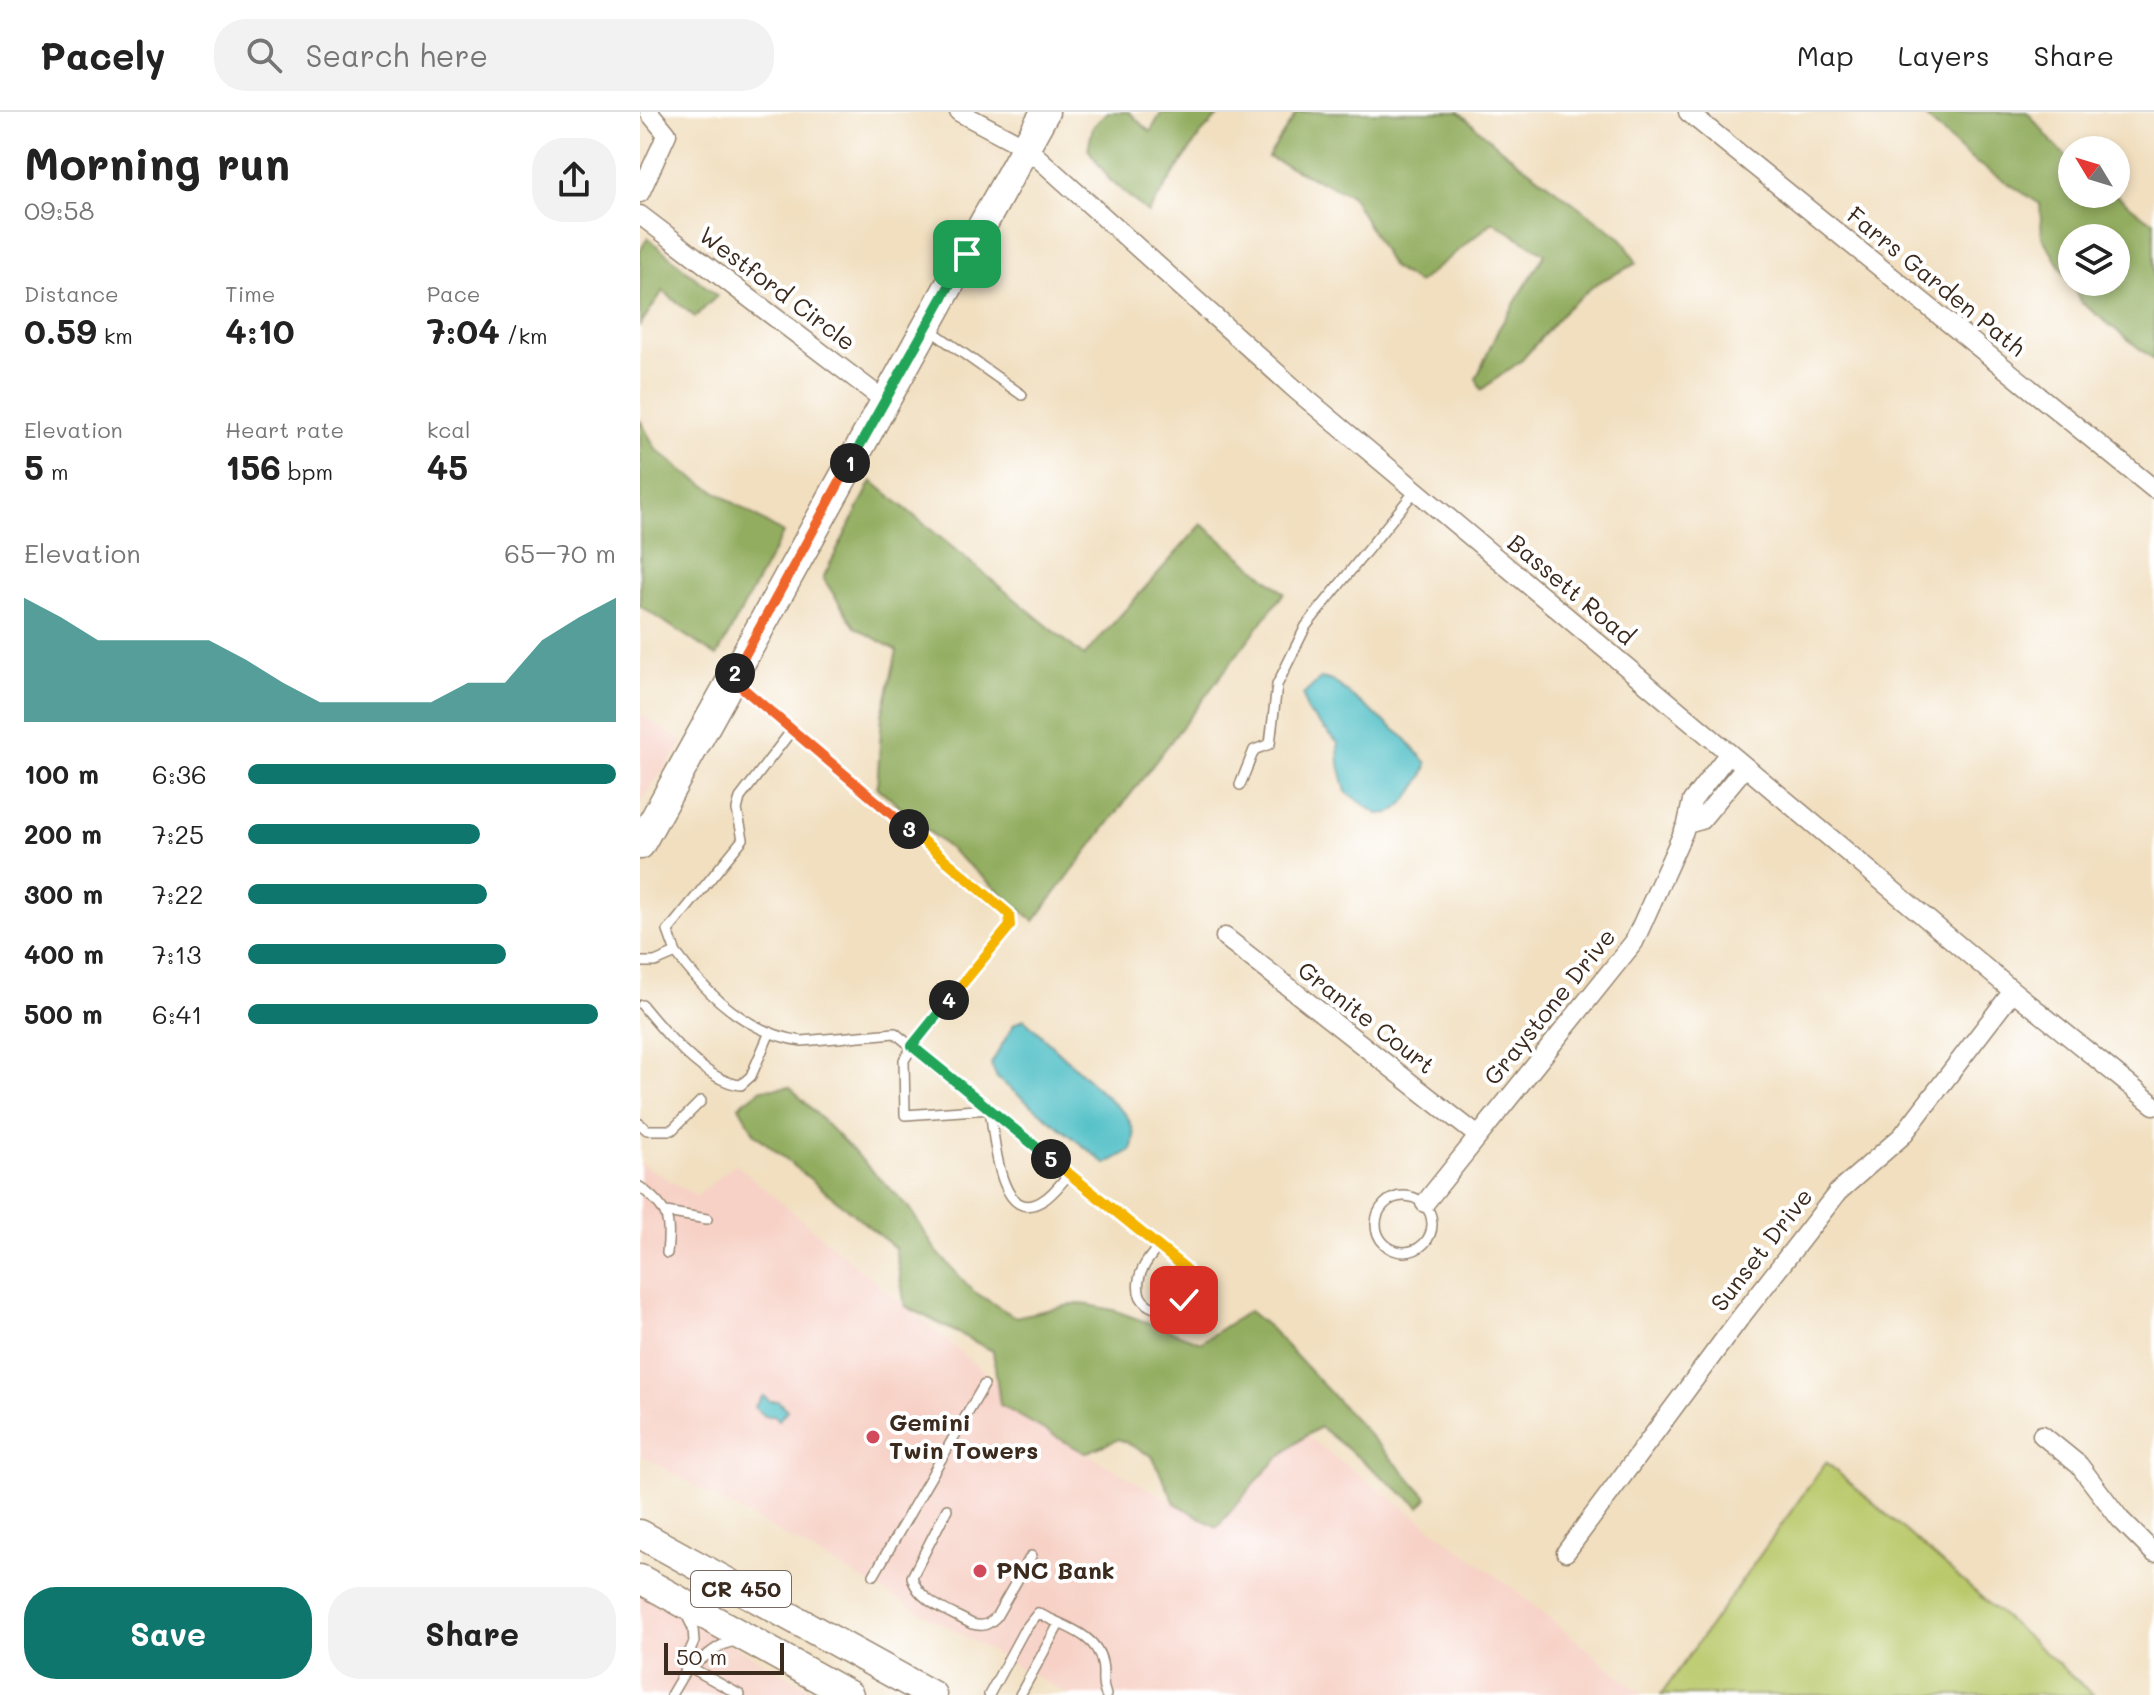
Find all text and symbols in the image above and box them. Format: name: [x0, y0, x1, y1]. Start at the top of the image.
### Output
search box: [214, 19, 774, 91]
text: Pacely: [40, 30, 166, 80]
icon: search: [242, 33, 286, 77]
text: Search here: [306, 35, 488, 75]
text: Map: [1797, 37, 1854, 73]
text: Layers: [1898, 37, 1990, 73]
text: Share: [2034, 37, 2114, 73]
text: Morning run: [24, 134, 290, 191]
north arrow: [2058, 136, 2130, 208]
map controls: [2058, 136, 2130, 296]
button: share: [532, 138, 616, 222]
text: 09:58: [24, 193, 94, 227]
street label: Farrs Garden Path: [1841, 199, 2033, 363]
street label: Westford Circle: [693, 219, 862, 357]
pin: [933, 220, 1001, 288]
button: layers: [2058, 224, 2130, 296]
icon: arrive: [945, 232, 989, 276]
text: Distance: [24, 279, 119, 308]
text: Time: [225, 279, 275, 308]
text: Pace: [427, 279, 480, 308]
text: 0.59: [24, 308, 97, 353]
text: 4:10: [225, 308, 295, 353]
text: 7:04: [427, 308, 500, 353]
text: km: [97, 321, 133, 350]
text: /km: [500, 321, 548, 350]
text: Elevation: [24, 415, 123, 444]
text: Heart rate: [225, 415, 344, 444]
text: kcal: [427, 415, 471, 444]
pin: 1: [830, 443, 870, 483]
text: 5: [24, 444, 44, 489]
text: 156: [225, 444, 281, 489]
text: 45: [427, 444, 468, 489]
text: 1: [845, 448, 855, 477]
text: m: [44, 457, 68, 486]
text: bpm: [281, 457, 333, 486]
street label: Bassett Road: [1502, 527, 1642, 651]
text: Elevation: [24, 536, 141, 570]
text: 65–70 m: [504, 536, 616, 570]
pin: 2: [715, 653, 755, 693]
text: 2: [729, 658, 741, 687]
text: 100 m: [24, 757, 99, 791]
text: 6:36: [152, 757, 207, 791]
pin: 3: [889, 809, 929, 849]
text: 3: [902, 814, 916, 843]
text: 200 m: [24, 817, 102, 851]
text: 7:25: [152, 817, 204, 851]
text: 300 m: [24, 877, 103, 911]
text: 7:22: [152, 877, 203, 911]
street label: Graystone Drive: [1476, 921, 1622, 1091]
text: 400 m: [24, 937, 104, 971]
text: 7:13: [152, 937, 201, 971]
street label: Granite Court: [1292, 954, 1442, 1080]
pin: 4: [929, 980, 969, 1020]
text: 4: [942, 985, 956, 1014]
text: 500 m: [24, 997, 103, 1031]
text: 6:41: [152, 997, 203, 1031]
pin: 5: [1031, 1139, 1071, 1179]
text: 5: [1045, 1144, 1057, 1173]
street label: Sunset Drive: [1703, 1181, 1819, 1317]
pin: [1150, 1266, 1218, 1334]
icon: check: [1162, 1278, 1206, 1322]
place label: Gemini Twin Towers: [889, 1406, 1038, 1465]
marker: Gemini Twin Towers: [864, 1428, 882, 1446]
place label: PNC Bank: [996, 1554, 1115, 1585]
marker: PNC Bank: [971, 1562, 989, 1580]
road number: CR 450: [691, 1571, 791, 1607]
button: Save: [24, 1587, 312, 1679]
button: Share: [328, 1587, 616, 1679]
scale bar: [664, 1639, 784, 1675]
text: 50 m: [676, 1642, 727, 1671]

